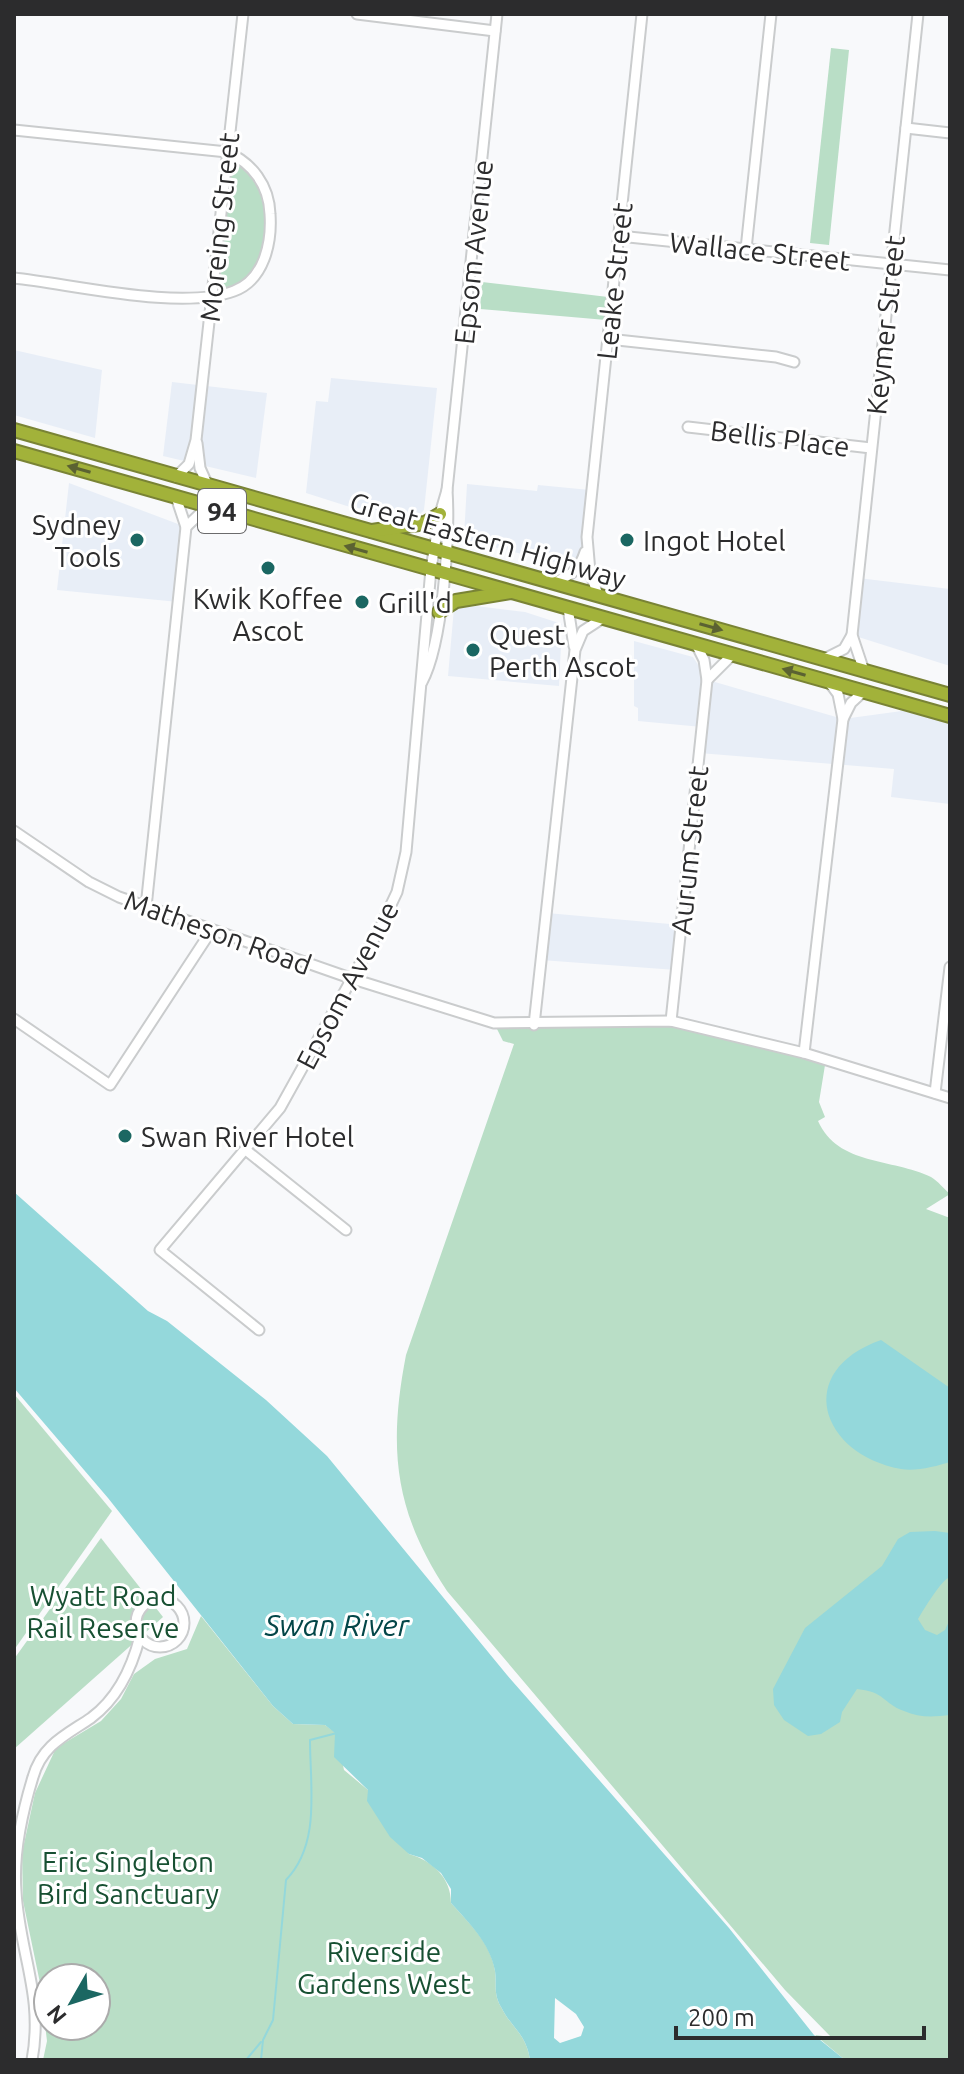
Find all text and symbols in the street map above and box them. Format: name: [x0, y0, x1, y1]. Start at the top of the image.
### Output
street label: Moreing Street: [194, 131, 244, 323]
street label: Epsom Avenue: [448, 158, 498, 346]
street label: Leake Street: [590, 201, 638, 361]
street label: Wallace Street: [668, 226, 852, 276]
street label: Keymer Street: [860, 234, 910, 416]
street label: Bellis Place: [709, 414, 851, 462]
one-way arrow: [66, 462, 90, 475]
street label: Great Eastern Highway: [346, 486, 630, 594]
road number: 94: [198, 489, 246, 533]
place label: Sydney Tools: [32, 509, 121, 572]
place label: Ingot Hotel: [643, 525, 786, 556]
marker: Sydney Tools: [128, 531, 146, 549]
marker: Ingot Hotel: [618, 531, 636, 549]
one-way arrow: [343, 542, 368, 554]
marker: Kwik Koffee Ascot: [259, 559, 277, 577]
place label: Kwik Koffee Ascot: [193, 583, 343, 646]
place label: Grill'd: [378, 587, 452, 618]
marker: Grill'd: [353, 593, 371, 611]
place label: Quest Perth Ascot: [489, 619, 636, 682]
one-way arrow: [699, 621, 723, 634]
marker: Quest Perth Ascot: [464, 641, 482, 659]
one-way arrow: [782, 665, 807, 677]
street label: Aurum Street: [665, 764, 713, 936]
street label: Matheson Road: [120, 884, 316, 980]
street label: Epsom Avenue: [290, 896, 404, 1074]
place label: Swan River Hotel: [141, 1121, 354, 1152]
marker: Swan River Hotel: [116, 1127, 134, 1145]
park label: Wyatt Road Rail Reserve: [26, 1580, 180, 1643]
water label: Swan River: [264, 1608, 411, 1642]
park label: Eric Singleton Bird Sanctuary: [37, 1846, 219, 1909]
park label: Riverside Gardens West: [297, 1936, 471, 1999]
north arrow: [32, 1962, 112, 2042]
scale bar: [676, 1990, 924, 2040]
text: N: [41, 2001, 71, 2029]
text: 200 m: [688, 2004, 755, 2031]

